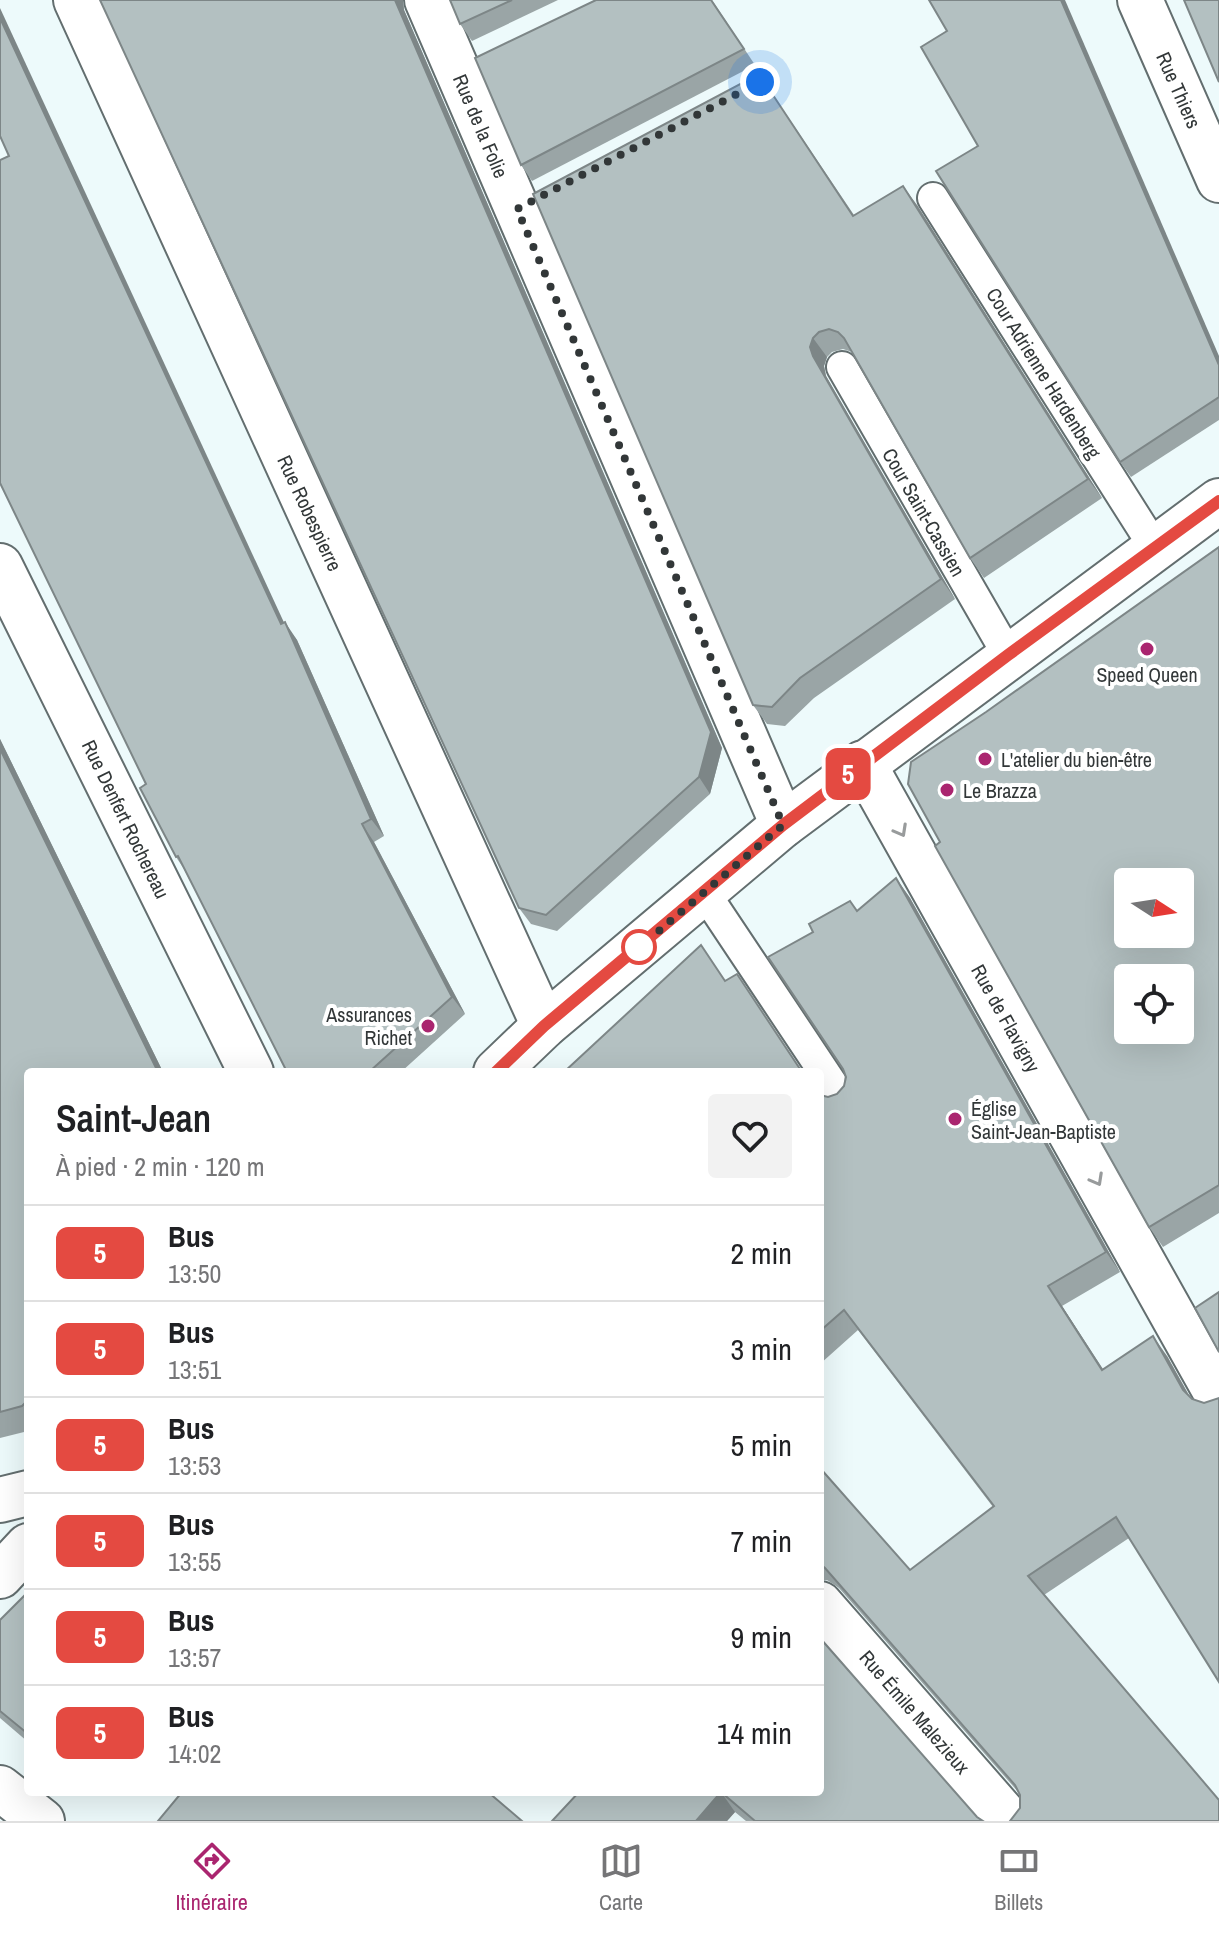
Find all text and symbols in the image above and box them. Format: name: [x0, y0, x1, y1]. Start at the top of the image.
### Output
street label: Rue Thiers: [1150, 48, 1208, 132]
your location: [740, 62, 780, 102]
street label: Rue de la Folie: [447, 70, 515, 182]
street label: Cour Adrienne Hardenberg: [980, 282, 1108, 464]
street label: Cour Saint-Cassien: [876, 443, 972, 581]
street label: Rue Robespierre: [271, 451, 349, 575]
marker: Speed Queen: [1138, 640, 1156, 658]
place label: Speed Queen: [1096, 661, 1198, 688]
street label: Rue Denfert Rochereau: [76, 735, 176, 903]
place label: L'atelier du bien-être: [1001, 746, 1152, 773]
line badge: 5: [822, 748, 874, 800]
marker: L'atelier du bien-être: [976, 750, 994, 768]
text: 5: [842, 755, 854, 793]
place label: Le Brazza: [963, 777, 1037, 804]
marker: Le Brazza: [938, 781, 956, 799]
one-way arrow: [891, 822, 907, 837]
north arrow: [1114, 868, 1194, 948]
map controls: [1114, 868, 1194, 1044]
unlabelled marker: [622, 930, 656, 964]
street label: Rue de Flavigny: [965, 959, 1047, 1077]
button: locate: [1114, 964, 1194, 1044]
place label: Assurances Richet: [325, 1001, 412, 1051]
marker: Assurances Richet: [419, 1017, 437, 1035]
text: Saint-Jean: [56, 1093, 211, 1144]
button: heart: [708, 1094, 792, 1178]
place label: Église Saint-Jean-Baptiste: [971, 1095, 1116, 1145]
marker: Église Saint-Jean-Baptiste: [946, 1110, 964, 1128]
text: À pied · 2 min · 120 m: [56, 1149, 265, 1184]
one-way arrow: [1087, 1171, 1103, 1186]
text: Bus: [168, 1216, 214, 1256]
text: 2 min: [730, 1233, 792, 1273]
text: 5: [94, 1234, 106, 1272]
text: 13:50: [168, 1256, 221, 1291]
text: Bus: [168, 1312, 214, 1352]
text: 3 min: [730, 1329, 792, 1369]
text: 5: [94, 1330, 106, 1368]
text: 13:51: [168, 1352, 221, 1387]
text: Bus: [168, 1408, 214, 1448]
text: 5 min: [730, 1425, 792, 1465]
text: 5: [94, 1426, 106, 1464]
text: 13:53: [168, 1448, 221, 1483]
text: Bus: [168, 1504, 214, 1544]
text: 7 min: [730, 1521, 792, 1561]
text: 5: [94, 1522, 106, 1560]
text: 13:55: [168, 1544, 221, 1579]
text: Bus: [168, 1600, 214, 1640]
text: 9 min: [730, 1617, 792, 1657]
text: 5: [94, 1618, 106, 1656]
text: 13:57: [168, 1640, 221, 1675]
street label: Rue Émile Malezieux: [854, 1644, 977, 1780]
text: Bus: [168, 1696, 214, 1736]
text: 14 min: [717, 1713, 792, 1753]
text: 5: [94, 1714, 106, 1752]
text: 14:02: [168, 1736, 221, 1771]
tab: Itinéraire: [176, 1839, 248, 1917]
tab: Carte: [599, 1839, 643, 1917]
tab: Billets: [994, 1839, 1043, 1917]

